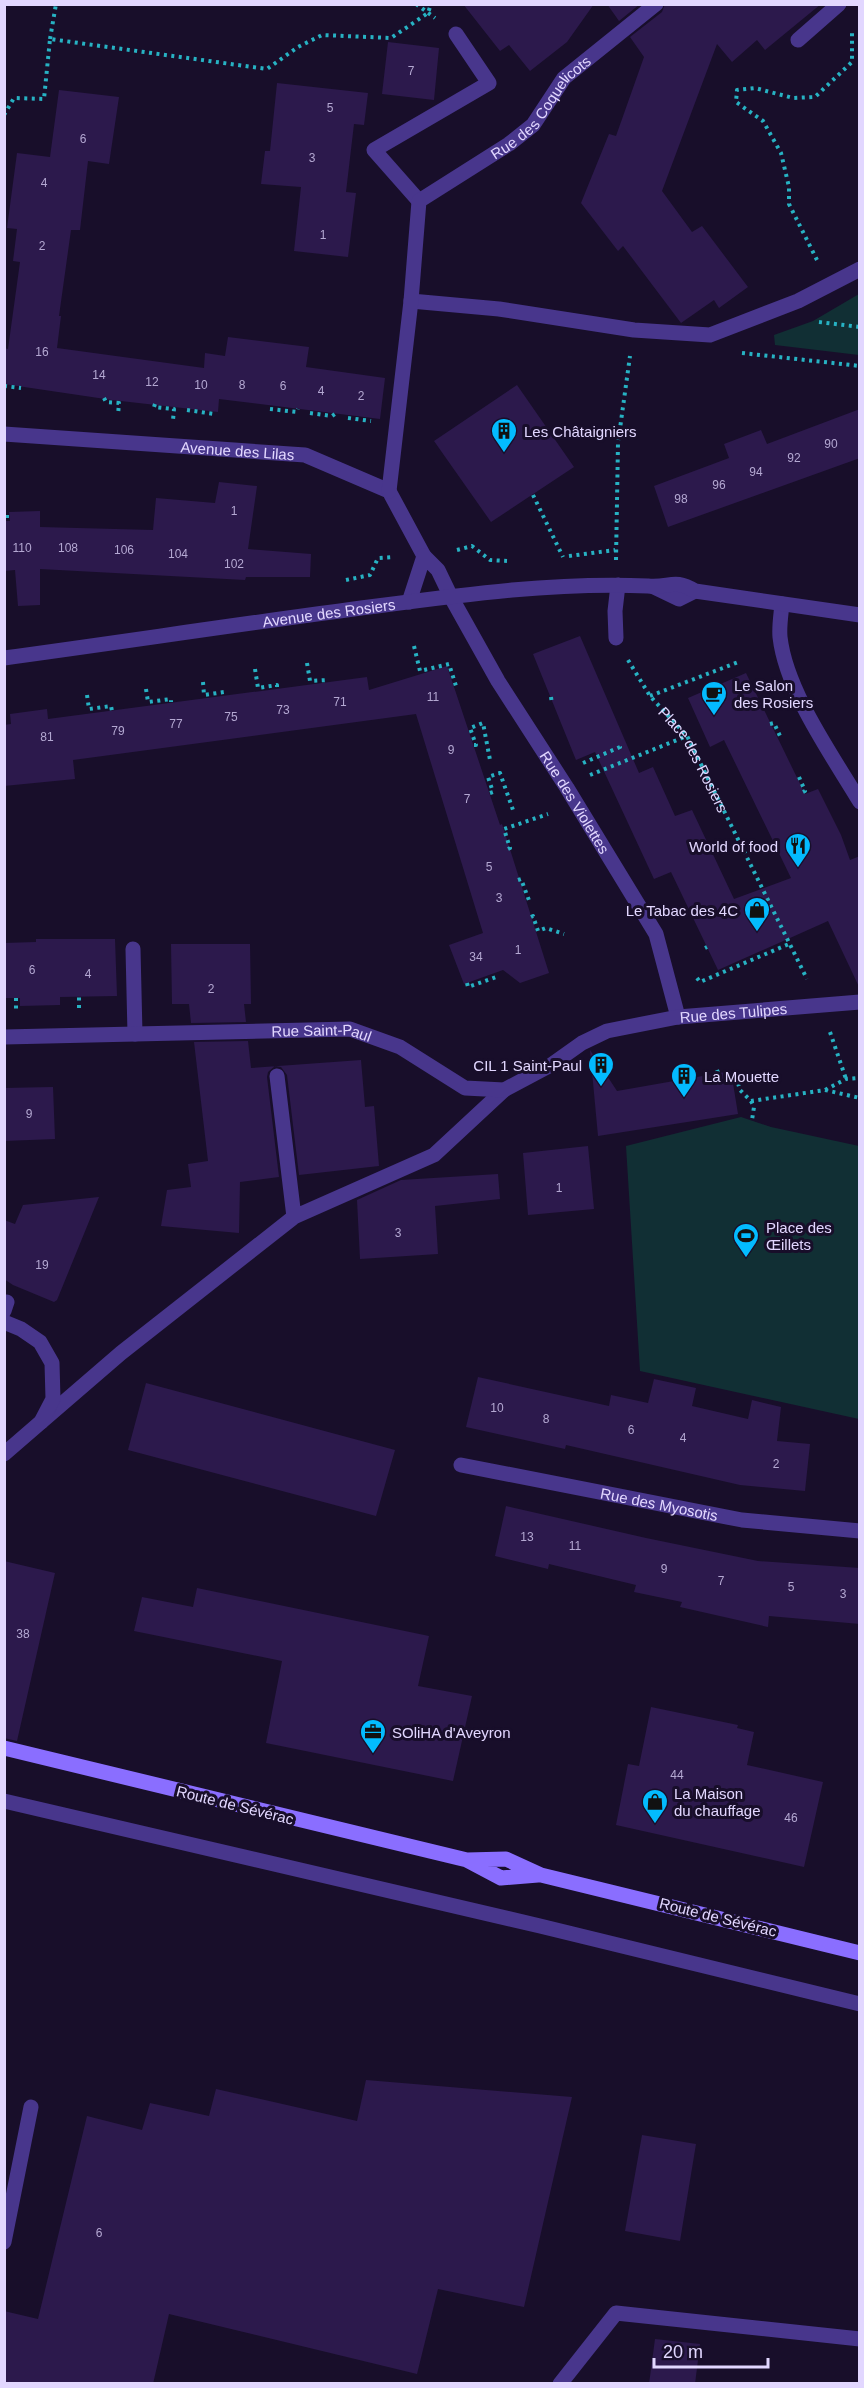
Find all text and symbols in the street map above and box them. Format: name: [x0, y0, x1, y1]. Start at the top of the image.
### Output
street label: Rue des Coquelicots: [487, 52, 594, 162]
house number: 7: [408, 64, 415, 78]
house number: 5: [327, 101, 334, 115]
house number: 6: [80, 132, 87, 146]
house number: 3: [309, 151, 316, 165]
house number: 4: [41, 176, 48, 190]
house number: 1: [320, 228, 327, 242]
house number: 2: [39, 239, 46, 253]
house number: 16: [35, 345, 49, 359]
house number: 14: [92, 368, 106, 382]
house number: 12: [145, 375, 159, 389]
house number: 10: [194, 378, 208, 392]
house number: 8: [239, 378, 246, 392]
house number: 6: [280, 379, 287, 393]
house number: 4: [318, 384, 325, 398]
house number: 2: [358, 389, 365, 403]
building icon: Les Châtaigniers: [489, 416, 519, 454]
place label: Les Châtaigniers: [524, 423, 637, 440]
house number: 90: [824, 437, 838, 451]
street label: Avenue des Lilas: [180, 438, 295, 463]
house number: 92: [787, 451, 801, 465]
house number: 94: [749, 465, 763, 479]
house number: 96: [712, 478, 726, 492]
house number: 98: [674, 492, 688, 506]
house number: 1: [231, 504, 238, 518]
house number: 110: [12, 541, 32, 555]
house number: 108: [58, 541, 78, 555]
house number: 106: [114, 543, 134, 557]
house number: 104: [168, 547, 188, 561]
house number: 102: [224, 557, 244, 571]
street label: Avenue des Rosiers: [261, 595, 396, 630]
place label: Le Salon des Rosiers: [734, 677, 813, 711]
cafe icon: Le Salon des Rosiers: [699, 679, 729, 717]
house number: 11: [427, 690, 440, 704]
house number: 71: [333, 695, 347, 709]
house number: 73: [276, 703, 290, 717]
street label: Place des Rosiers: [656, 703, 732, 815]
house number: 75: [224, 710, 238, 724]
house number: 77: [169, 717, 183, 731]
house number: 79: [111, 724, 125, 738]
house number: 81: [40, 730, 54, 744]
house number: 9: [448, 743, 455, 757]
street label: Rue des Violettes: [537, 748, 613, 856]
house number: 7: [464, 792, 471, 806]
restaurant icon: World of food: [783, 831, 813, 869]
place label: World of food: [689, 838, 778, 855]
house number: 5: [486, 860, 493, 874]
house number: 3: [496, 891, 503, 905]
shop icon: Le Tabac des 4C: [742, 895, 772, 933]
place label: Le Tabac des 4C: [626, 902, 738, 919]
house number: 1: [515, 943, 522, 957]
house number: 34: [469, 950, 483, 964]
house number: 6: [29, 963, 36, 977]
house number: 4: [85, 967, 92, 981]
house number: 2: [208, 982, 215, 996]
street label: Rue des Tulipes: [679, 1000, 788, 1025]
street label: Rue Saint-Paul: [271, 1020, 374, 1045]
building icon: CIL 1 Saint-Paul: [586, 1050, 616, 1088]
place label: CIL 1 Saint-Paul: [473, 1057, 582, 1074]
building icon: La Mouette: [669, 1061, 699, 1099]
place label: La Mouette: [704, 1068, 779, 1085]
house number: 9: [26, 1107, 33, 1121]
house number: 1: [556, 1181, 563, 1195]
place label: Place des Œillets: [766, 1219, 832, 1253]
sports icon: Place des Œillets: [731, 1221, 761, 1259]
house number: 3: [395, 1226, 402, 1240]
house number: 19: [35, 1258, 49, 1272]
house number: 10: [490, 1401, 504, 1415]
house number: 8: [543, 1412, 550, 1426]
house number: 6: [628, 1423, 635, 1437]
house number: 4: [680, 1431, 687, 1445]
house number: 2: [773, 1457, 780, 1471]
street label: Rue des Myosotis: [599, 1484, 719, 1524]
house number: 13: [520, 1530, 534, 1544]
house number: 11: [569, 1539, 582, 1553]
house number: 9: [661, 1562, 668, 1576]
house number: 7: [718, 1574, 725, 1588]
house number: 5: [788, 1580, 795, 1594]
house number: 3: [840, 1587, 847, 1601]
house number: 38: [16, 1627, 30, 1641]
office icon: SOliHA d'Aveyron: [358, 1717, 388, 1755]
place label: SOliHA d'Aveyron: [392, 1724, 510, 1741]
house number: 44: [670, 1768, 684, 1782]
street label: Route de Sévérac: [175, 1782, 296, 1828]
place label: La Maison du chauffage: [674, 1785, 760, 1819]
shop icon: La Maison du chauffage: [640, 1787, 670, 1825]
house number: 46: [784, 1811, 798, 1825]
street label: Route de Sévérac: [658, 1894, 779, 1940]
house number: 6: [96, 2226, 103, 2240]
scale bar: [654, 2331, 768, 2369]
text: 20 m: [663, 2342, 703, 2362]

